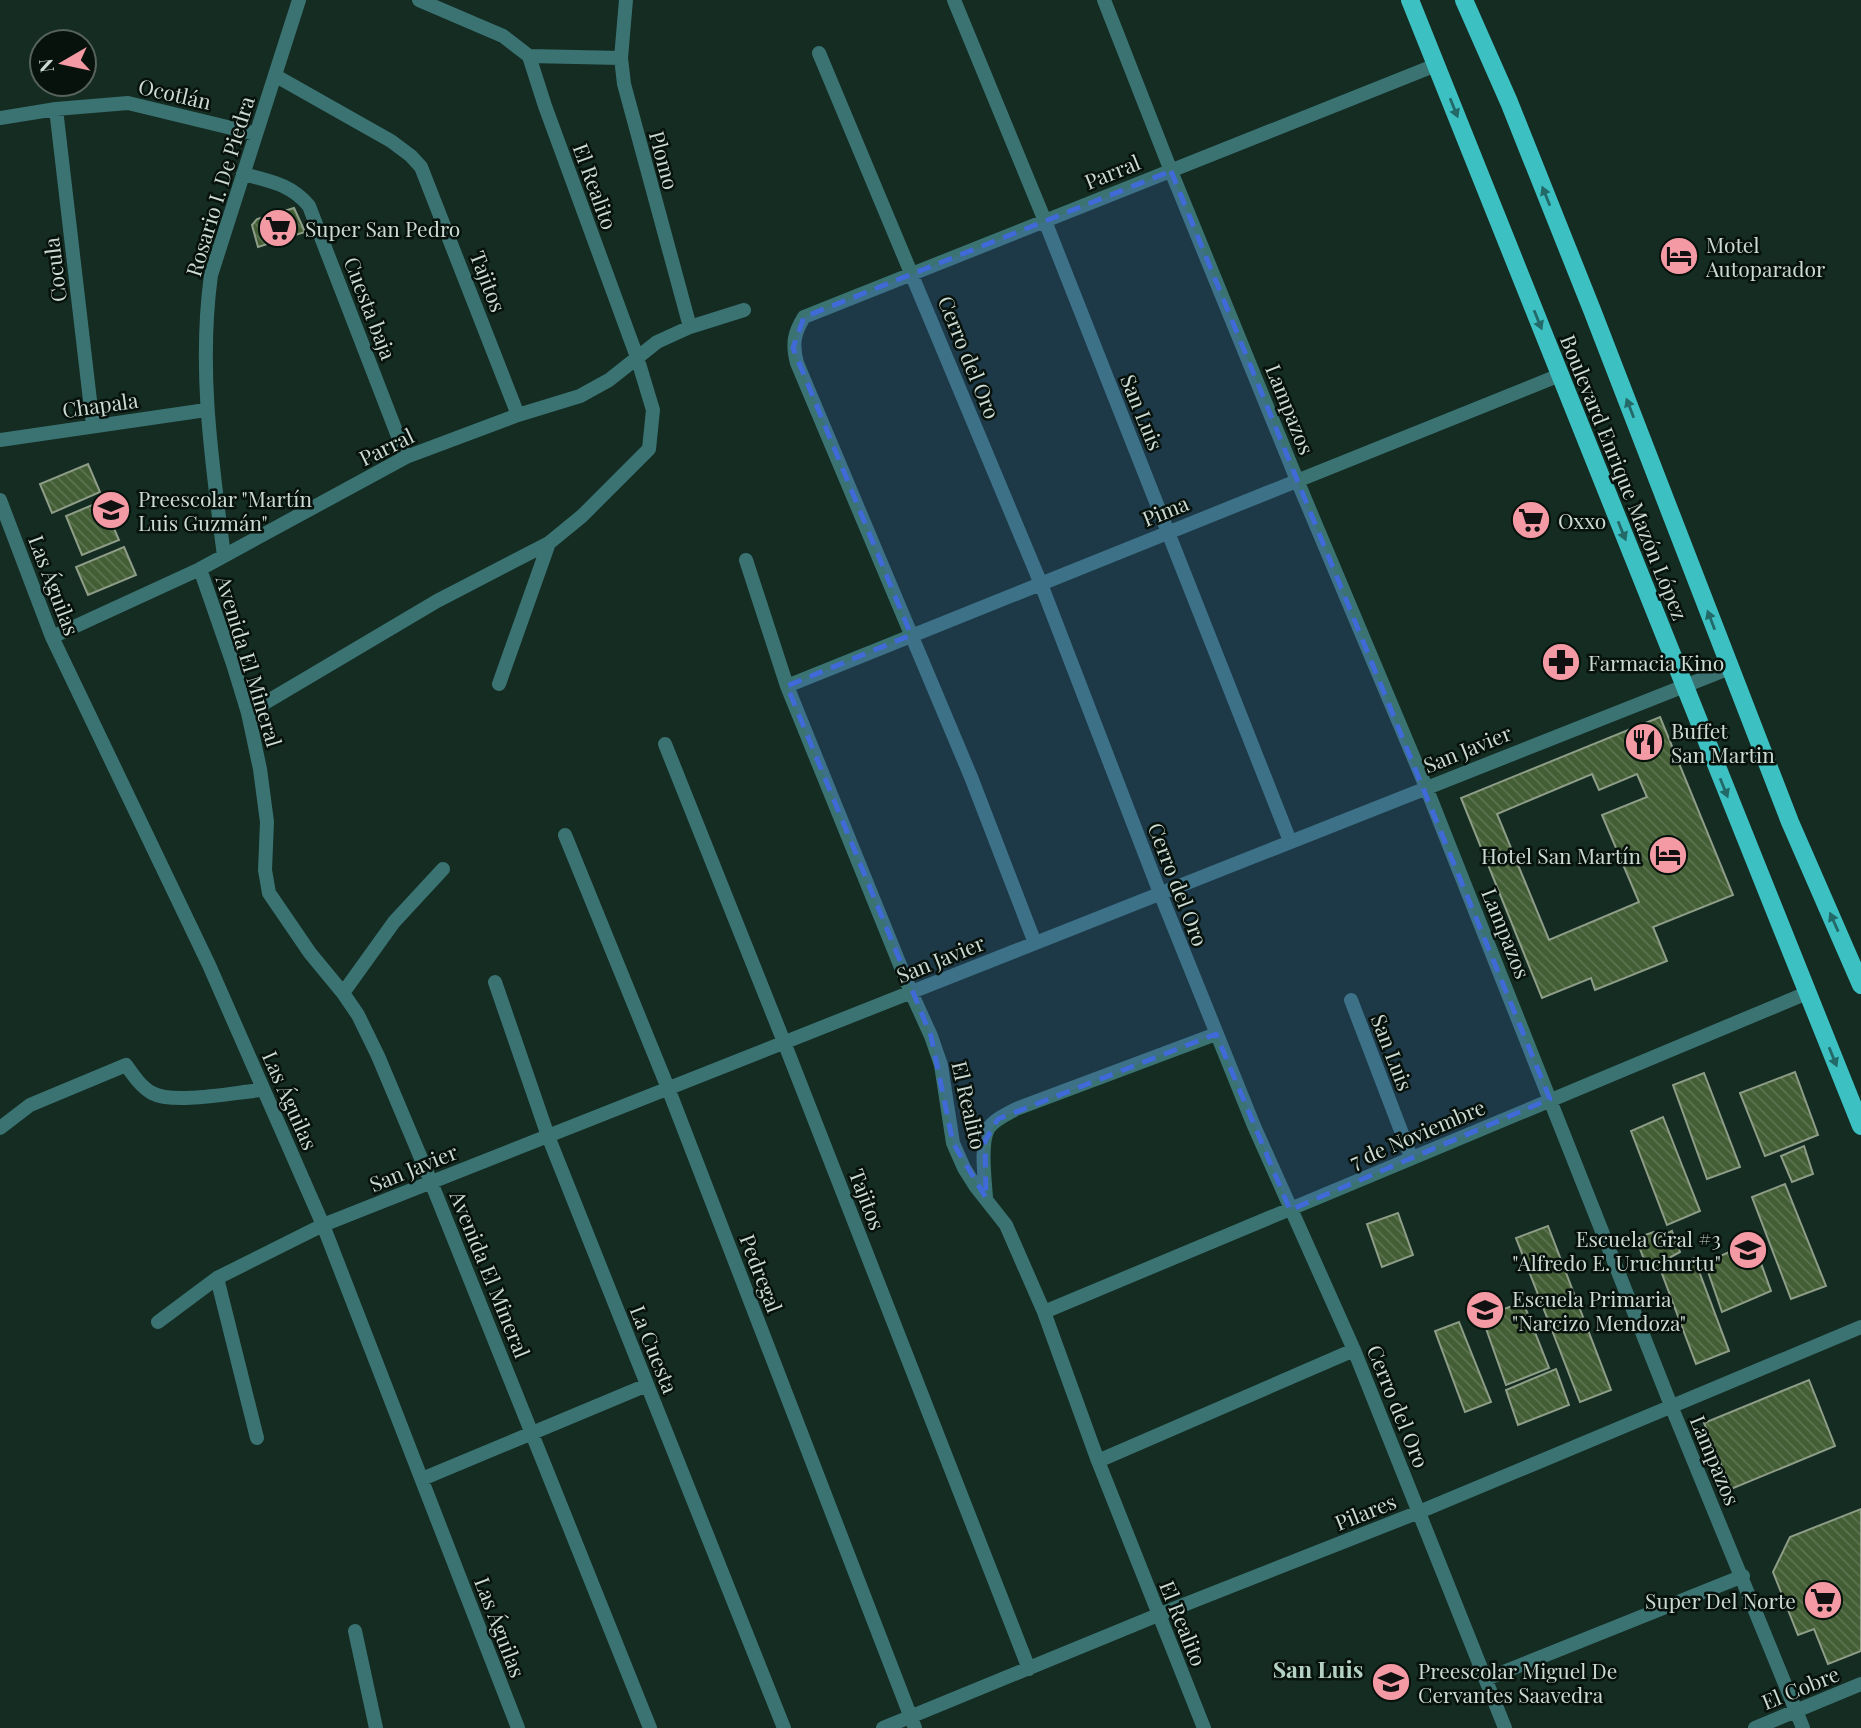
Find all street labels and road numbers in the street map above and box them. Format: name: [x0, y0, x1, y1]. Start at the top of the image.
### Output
street label: Ocotlán: [136, 71, 215, 115]
street label: Rosario I. De Piedra: [178, 92, 260, 279]
street label: Plomo: [644, 128, 686, 192]
street label: El Realito: [567, 139, 625, 233]
street label: Parral: [1080, 147, 1144, 195]
street label: Cocula: [36, 236, 72, 304]
street label: Tajitos: [465, 246, 513, 316]
street label: Cuesta baja: [339, 253, 404, 364]
street label: Cerro del Oro: [933, 291, 1007, 423]
street label: Boulevard Enrique Mazón López: [1555, 330, 1695, 624]
street label: Lampazos: [1260, 360, 1322, 458]
street label: San Luis: [1115, 370, 1171, 454]
street label: Chapala: [60, 385, 140, 423]
street label: Parral: [354, 421, 418, 471]
street label: Pima: [1138, 488, 1193, 532]
street label: Las Águilas: [23, 531, 87, 639]
street label: Avenida El Mineral: [210, 571, 289, 750]
street label: San Javier: [1419, 717, 1516, 778]
street label: Cerro del Oro: [1143, 818, 1215, 950]
street label: Lampazos: [1476, 884, 1538, 982]
street label: San Javier: [892, 927, 989, 988]
street label: San Luis: [1366, 1010, 1420, 1094]
street label: Las Águilas: [257, 1046, 325, 1154]
street label: El Realito: [946, 1058, 994, 1152]
street label: 7 de Noviembre: [1345, 1092, 1489, 1174]
street label: San Javier: [365, 1136, 462, 1197]
street label: Tajitos: [844, 1164, 892, 1234]
street label: Avenida El Mineral: [444, 1185, 537, 1362]
street label: Pedregal: [734, 1230, 790, 1316]
street label: La Cuesta: [625, 1301, 685, 1398]
street label: Cerro del Oro: [1362, 1340, 1436, 1472]
street label: Lampazos: [1685, 1411, 1747, 1509]
street label: Pilares: [1330, 1486, 1400, 1536]
street label: Las Águilas: [469, 1573, 533, 1681]
street label: El Realito: [1154, 1576, 1214, 1670]
street label: El Cobre: [1757, 1659, 1843, 1715]

